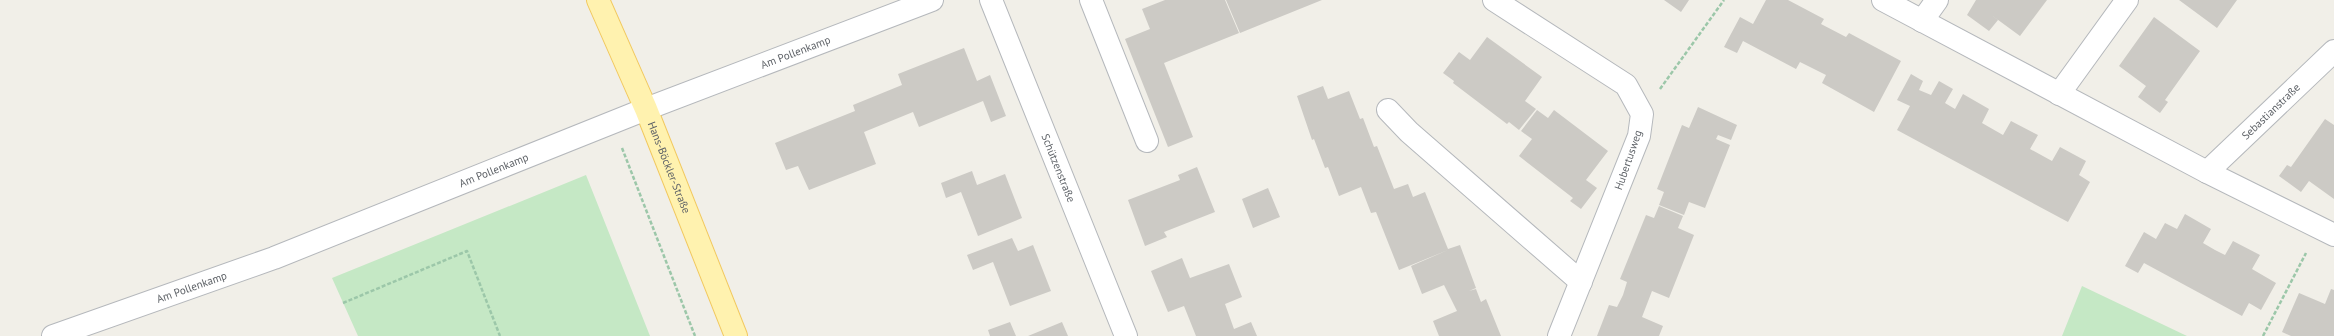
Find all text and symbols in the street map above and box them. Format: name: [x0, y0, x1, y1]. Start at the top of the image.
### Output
street label: Am Pollenkamp: [759, 32, 832, 72]
street label: Sebastianstraße: [2239, 80, 2303, 142]
street label: Hans-Böckler-Straße: [645, 120, 694, 216]
street label: Hubertusweg: [1611, 128, 1645, 192]
street label: Schützenstraße: [1038, 132, 1079, 205]
street label: Am Pollenkamp: [457, 150, 531, 190]
street label: Am Pollenkamp: [155, 268, 229, 306]

